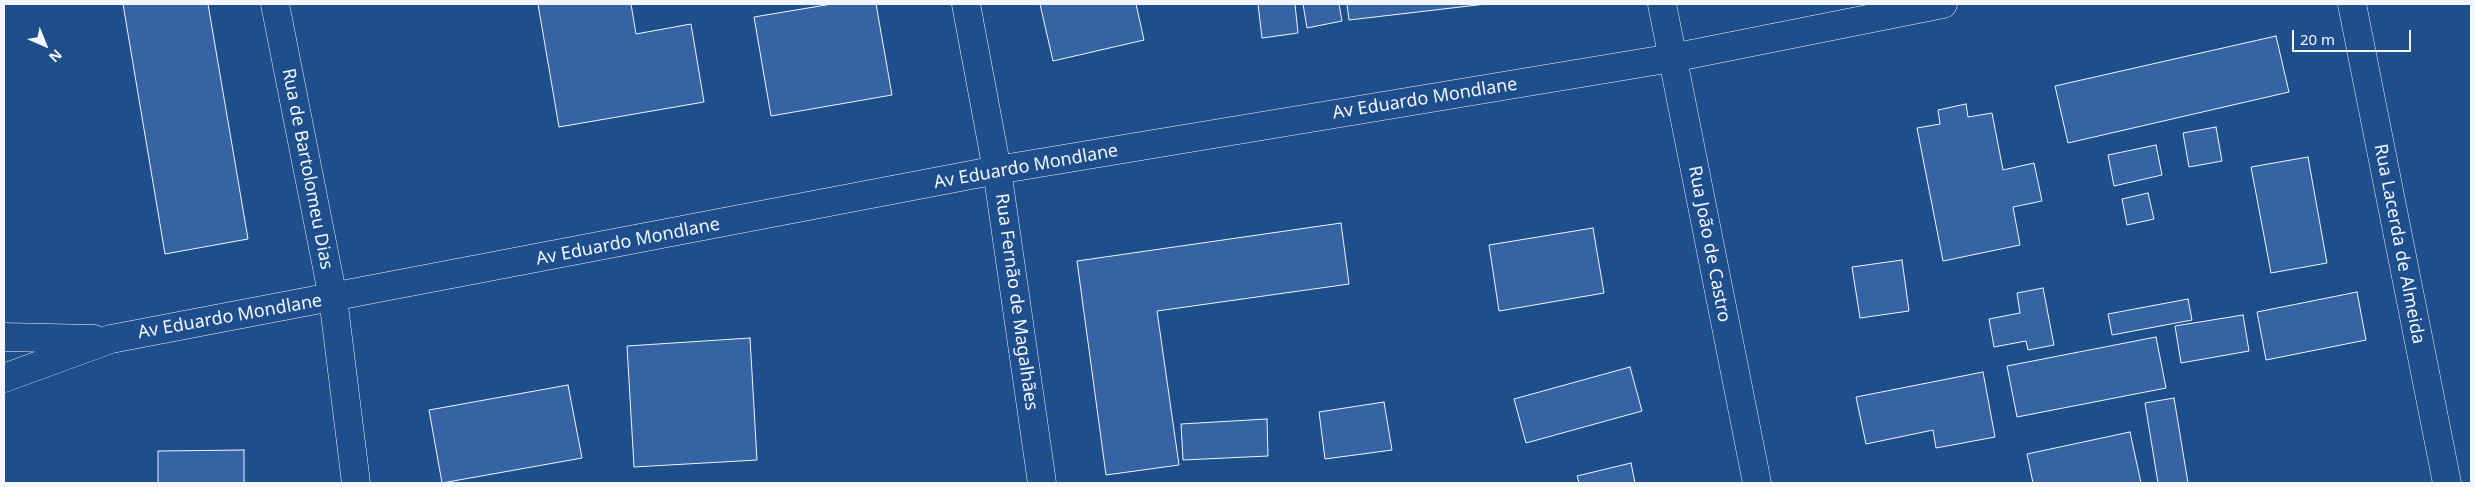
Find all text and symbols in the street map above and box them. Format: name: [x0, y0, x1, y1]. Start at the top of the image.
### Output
north arrow: [20, 20, 70, 70]
scale bar: [2295, 20, 2414, 52]
text: 20 m: [2300, 29, 2335, 49]
text: N: [45, 45, 66, 67]
street label: Rua de Bartolomeu Dias: [277, 67, 337, 271]
street label: Av Eduardo Mondlane: [1331, 74, 1519, 124]
street label: Av Eduardo Mondlane: [932, 140, 1120, 194]
street label: Rua Lacerda de Almeida: [2369, 142, 2429, 346]
street label: Rua João de Castro: [1683, 164, 1735, 324]
street label: Rua Fernão de Magalhães: [990, 192, 1042, 412]
street label: Av Eduardo Mondlane: [534, 214, 722, 270]
street label: Av Eduardo Mondlane: [136, 290, 324, 344]

